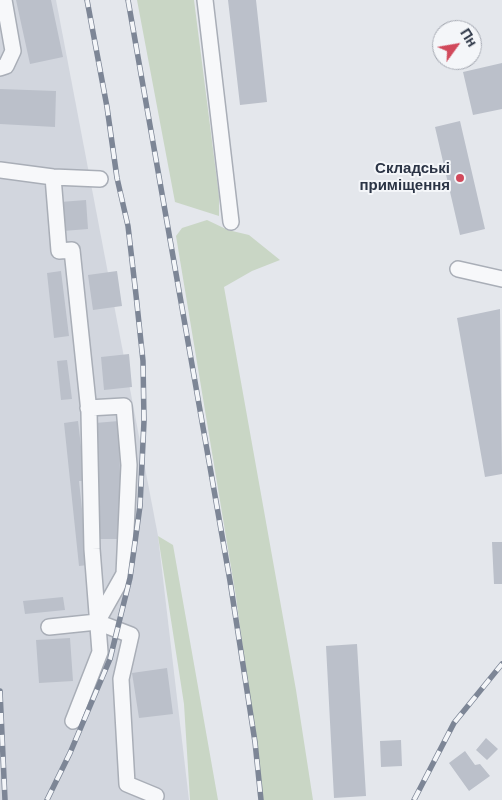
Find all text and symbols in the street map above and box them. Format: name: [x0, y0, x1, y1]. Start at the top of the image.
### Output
north arrow: [432, 20, 482, 70]
text: Пн: [457, 25, 481, 50]
place label: Складські приміщення: [359, 160, 450, 195]
marker: Складські приміщення: [454, 172, 466, 184]

